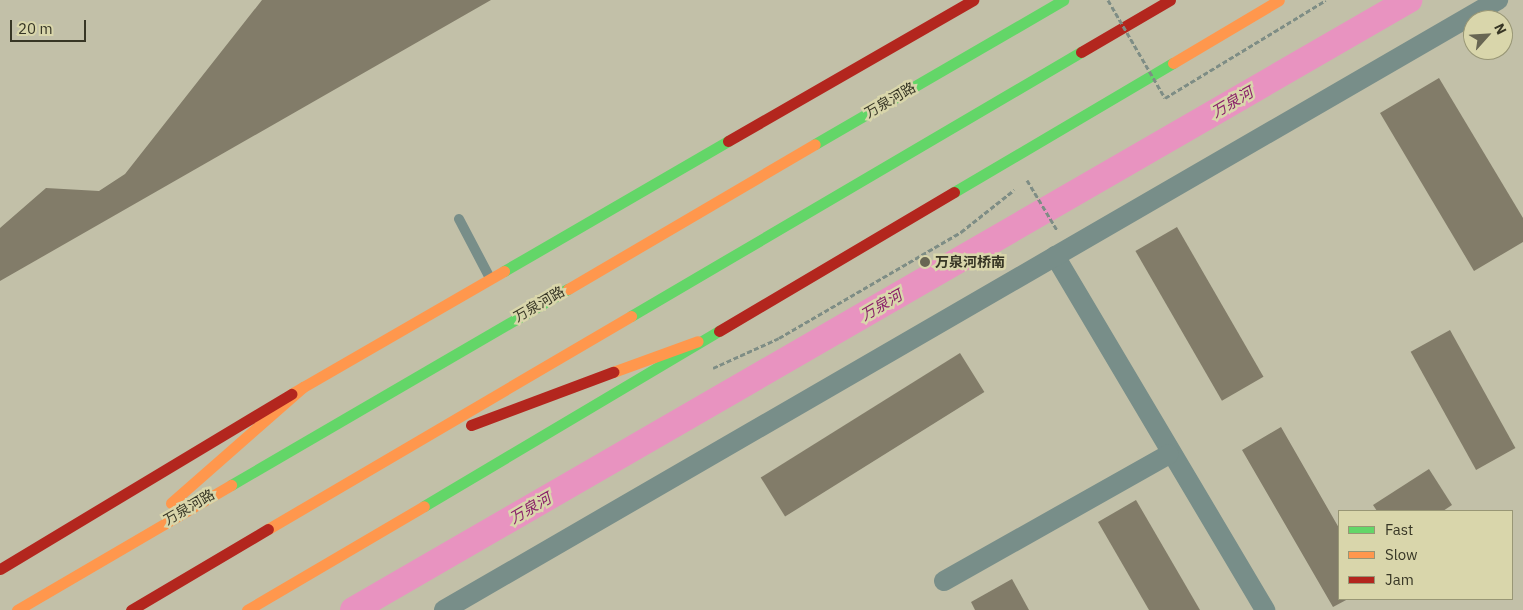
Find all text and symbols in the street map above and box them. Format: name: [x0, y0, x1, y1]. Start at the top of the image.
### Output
scale bar: [12, 10, 89, 42]
north arrow: [1463, 10, 1513, 60]
text: 20 m: [18, 19, 53, 38]
text: N: [1490, 20, 1511, 37]
street label: 万泉河路: [862, 79, 918, 121]
water label: 万泉河: [1208, 83, 1256, 121]
place label: 万泉河桥南: [935, 254, 1005, 270]
marker: 万泉河桥南: [919, 256, 931, 268]
street label: 万泉河路: [511, 283, 567, 325]
water label: 万泉河: [857, 286, 905, 324]
street label: 万泉河路: [161, 486, 217, 528]
water label: 万泉河: [506, 489, 554, 527]
legend: [1338, 510, 1513, 600]
text: Fast: [1385, 520, 1413, 539]
text: Slow: [1385, 545, 1418, 564]
text: Jam: [1385, 570, 1414, 589]

